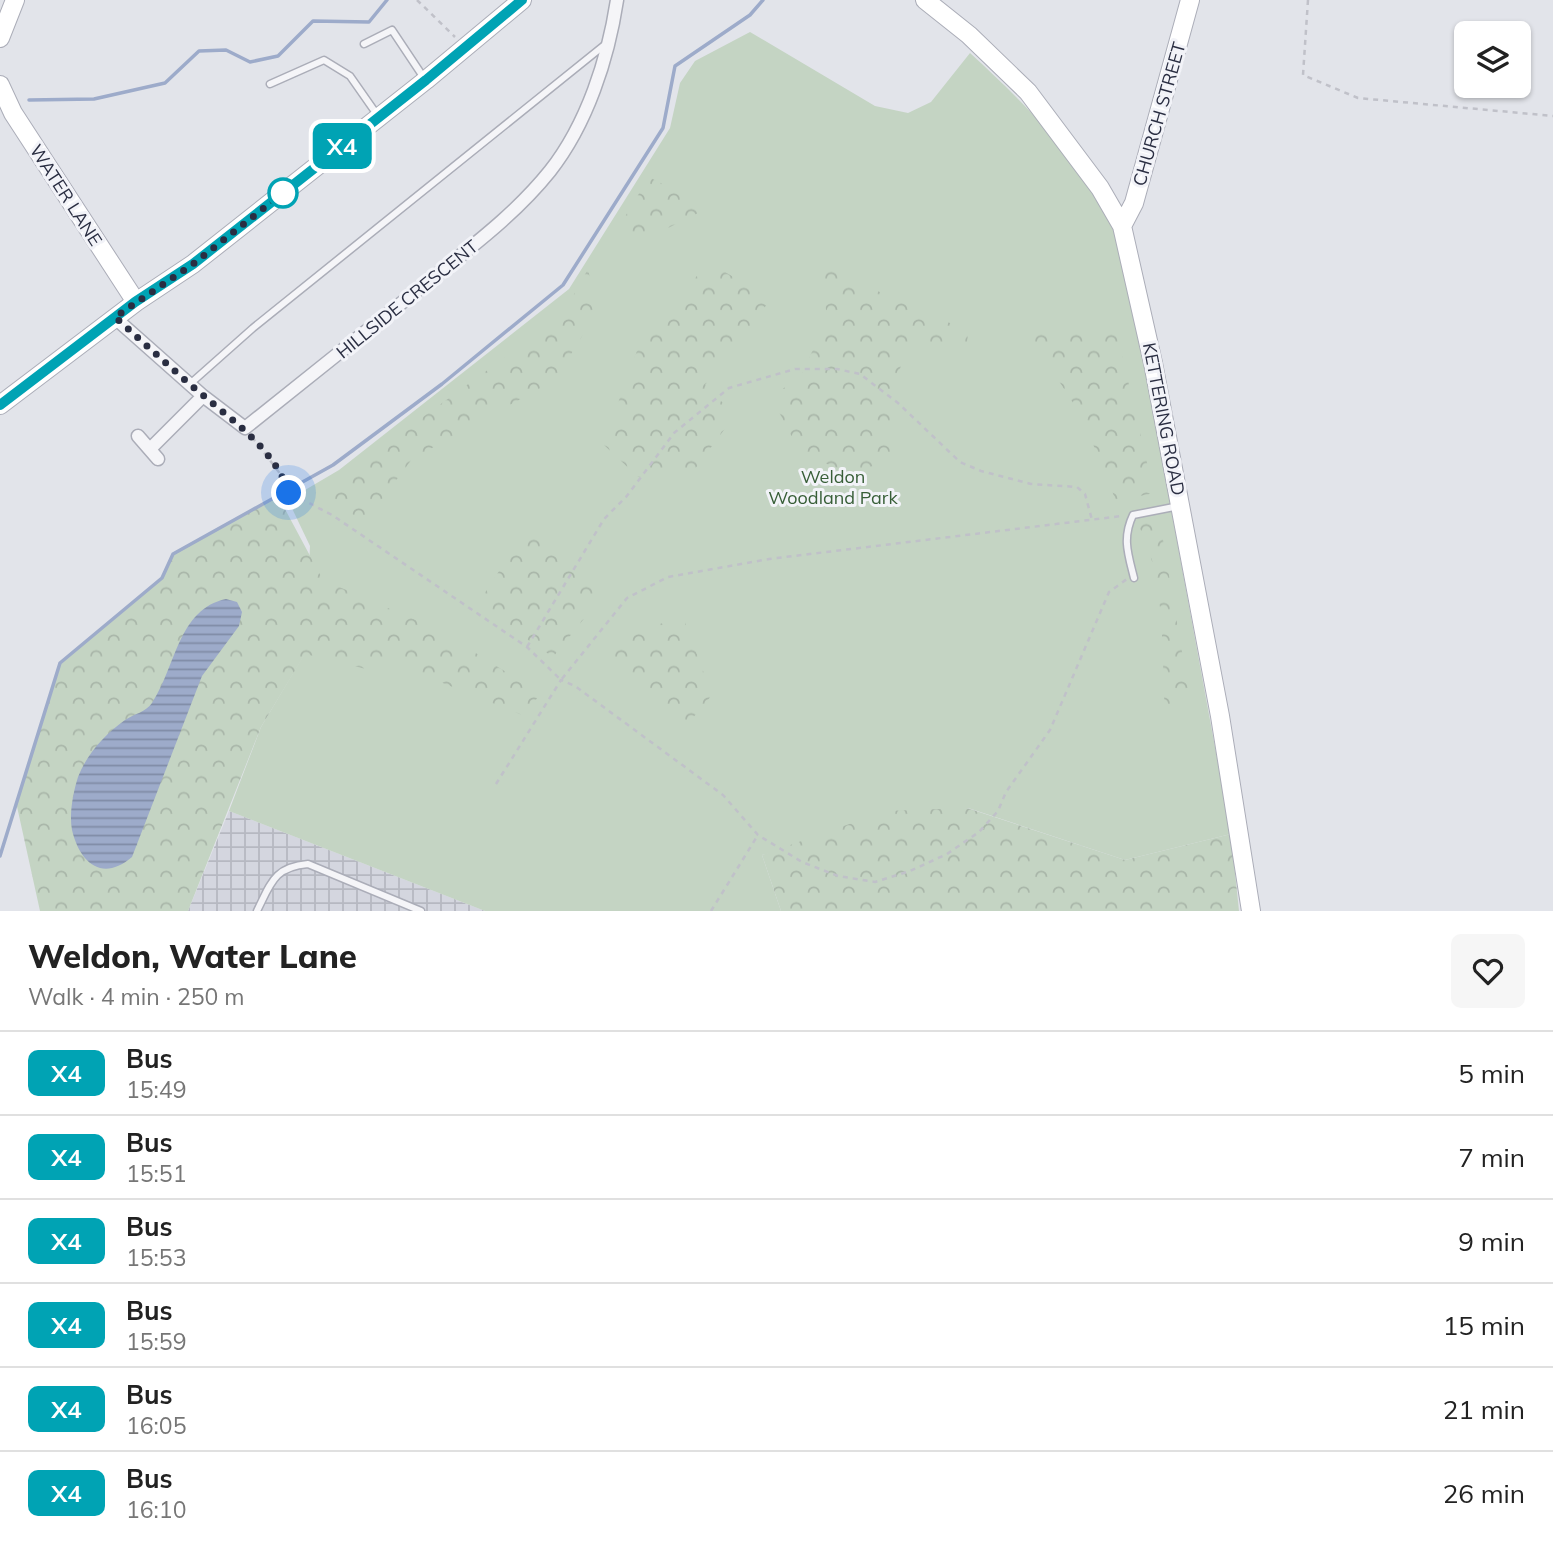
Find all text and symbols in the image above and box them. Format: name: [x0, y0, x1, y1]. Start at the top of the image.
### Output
map controls: [1454, 21, 1531, 98]
button: layers: [1454, 21, 1531, 98]
street label: CHURCH STREET: [1127, 39, 1191, 189]
line badge: X4: [310, 123, 374, 169]
text: X4: [327, 131, 357, 161]
street label: WATER LANE: [25, 140, 107, 250]
unlabelled marker: [268, 178, 298, 208]
street label: HILLSIDE CRESCENT: [331, 235, 483, 363]
street label: KETTERING ROAD: [1138, 341, 1190, 497]
park label: Weldon Woodland Park: [768, 465, 898, 509]
your location: [271, 475, 306, 510]
button: heart: [1451, 934, 1525, 1008]
text: Weldon, Water Lane: [28, 935, 357, 976]
text: Walk · 4 min · 250 m: [28, 982, 245, 1011]
text: Bus: [126, 1042, 172, 1075]
text: 5 min: [1458, 1057, 1525, 1090]
text: X4: [51, 1058, 82, 1088]
text: 15:49: [126, 1075, 186, 1104]
text: Bus: [126, 1126, 172, 1159]
text: 7 min: [1458, 1141, 1525, 1174]
text: X4: [51, 1142, 82, 1172]
text: 15:51: [126, 1159, 186, 1188]
text: Bus: [126, 1210, 172, 1243]
text: 9 min: [1458, 1225, 1525, 1258]
text: X4: [51, 1226, 82, 1256]
text: 15:53: [126, 1243, 186, 1272]
text: Bus: [126, 1294, 172, 1327]
text: 15 min: [1443, 1309, 1525, 1342]
text: X4: [51, 1310, 82, 1340]
text: 15:59: [126, 1327, 186, 1356]
text: Bus: [126, 1378, 172, 1411]
text: 21 min: [1443, 1393, 1525, 1426]
text: X4: [51, 1394, 82, 1424]
text: 16:05: [126, 1411, 186, 1440]
text: Bus: [126, 1462, 172, 1495]
text: 26 min: [1443, 1477, 1525, 1510]
text: X4: [51, 1478, 82, 1508]
text: 16:10: [126, 1495, 186, 1524]

